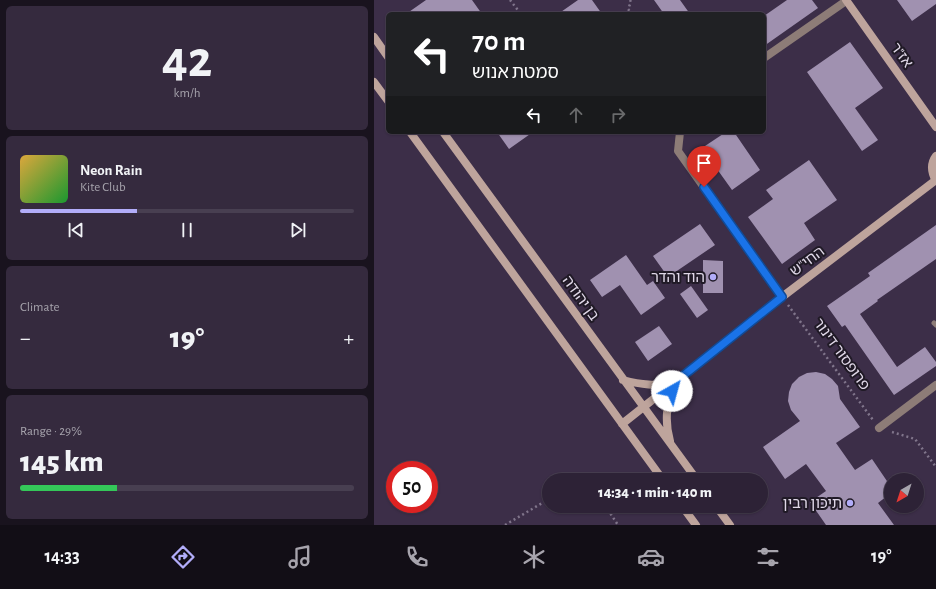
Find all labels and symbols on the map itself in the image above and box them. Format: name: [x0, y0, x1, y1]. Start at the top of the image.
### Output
street label: אז"ר: [888, 40, 915, 70]
pin: [687, 146, 721, 187]
street label: החי"ש: [787, 244, 827, 279]
place label: הוד והדר: [651, 270, 705, 285]
marker: הוד והדר: [708, 272, 718, 282]
street label: בן יהודה: [559, 273, 602, 324]
street label: פרופסור דינור: [811, 316, 873, 393]
position arrow: [651, 370, 693, 412]
speed limit sign: 50: [386, 461, 438, 513]
north arrow: [884, 473, 924, 513]
place label: תיכון רבין: [783, 496, 842, 511]
marker: תיכון רבין: [845, 498, 855, 508]

